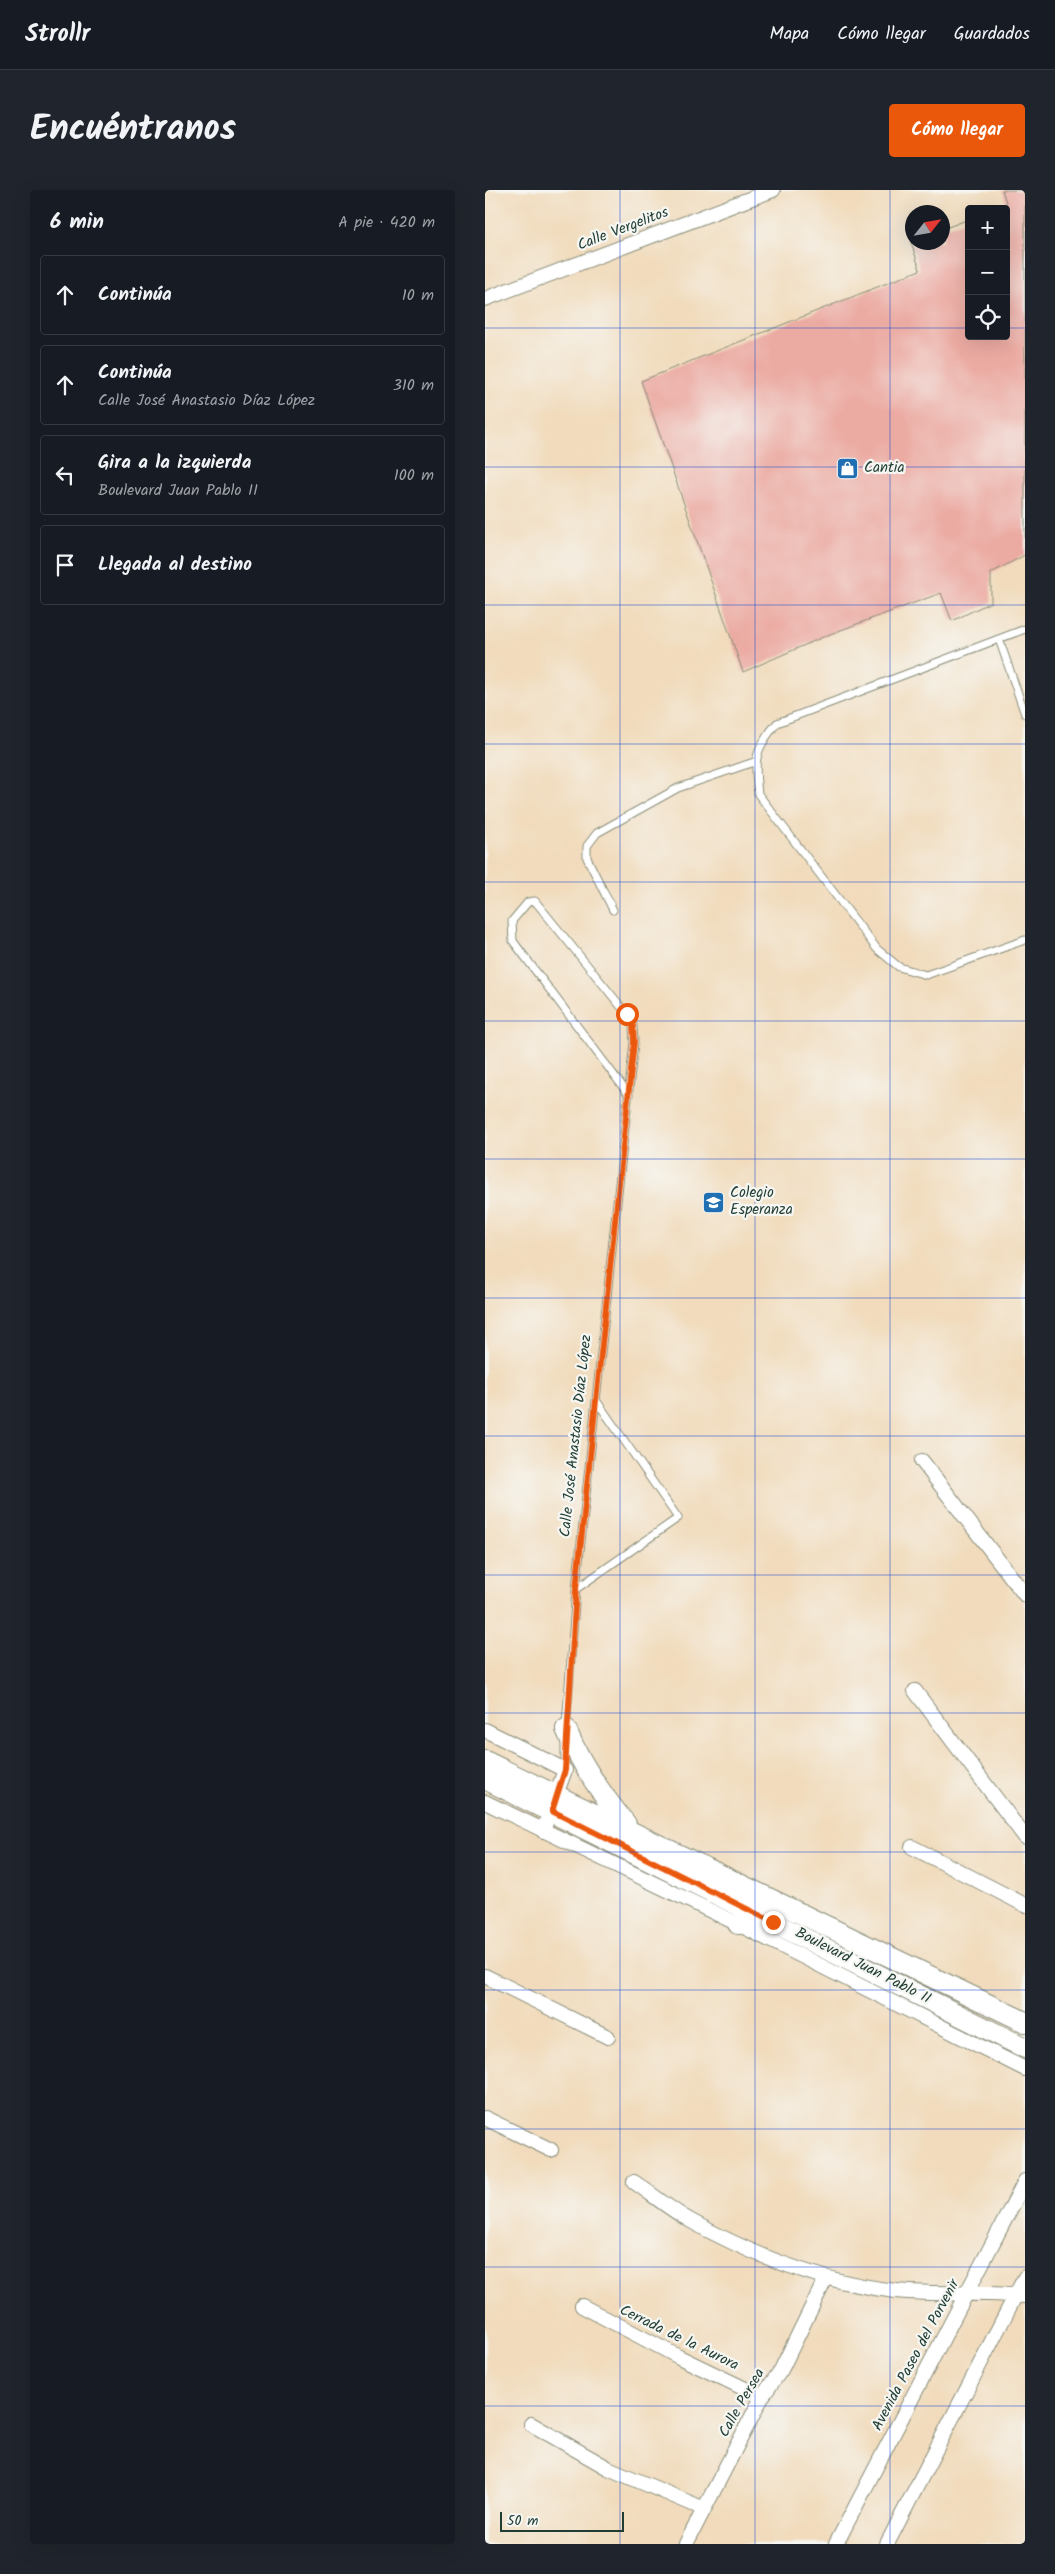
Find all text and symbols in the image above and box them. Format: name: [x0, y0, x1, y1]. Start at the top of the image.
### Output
text: Strollr: [25, 15, 90, 54]
text: Mapa: [770, 20, 809, 49]
text: Cómo llegar: [837, 20, 926, 49]
text: Guardados: [954, 20, 1030, 49]
text: Encuéntranos: [30, 102, 236, 158]
button: Cómo llegar: [889, 104, 1025, 157]
street label: Calle Vergelitos: [574, 200, 673, 257]
north arrow: [905, 205, 950, 250]
map controls: [965, 205, 1010, 340]
button: +: [965, 205, 1010, 250]
text: 6 min: [50, 206, 104, 239]
text: A pie · 420 m: [338, 210, 435, 235]
button: −: [965, 250, 1010, 295]
text: Continúa: [98, 280, 172, 310]
icon: ahead: [51, 281, 79, 309]
text: 10 m: [402, 283, 434, 308]
button: locate: [965, 295, 1010, 340]
text: Continúa: [98, 358, 172, 388]
icon: ahead: [51, 371, 79, 399]
text: 310 m: [393, 373, 434, 398]
text: Calle José Anastasio Díaz López: [98, 388, 315, 413]
text: Gira a la izquierda: [98, 448, 251, 478]
shop icon: Cantia: [836, 456, 860, 480]
place label: Cantia: [864, 456, 904, 480]
icon: left: [51, 461, 79, 489]
text: 100 m: [394, 463, 434, 488]
text: Boulevard Juan Pablo II: [98, 478, 258, 503]
text: Llegada al destino: [98, 550, 252, 580]
icon: arrive: [51, 551, 79, 579]
route start: [616, 1003, 639, 1026]
place label: Colegio Esperanza: [730, 1181, 793, 1222]
school or university icon: Colegio Esperanza: [702, 1190, 726, 1214]
street label: Calle José Anastasio Díaz López: [553, 1333, 599, 1538]
route end: [762, 1911, 785, 1934]
street label: Boulevard Juan Pablo II: [791, 1921, 936, 2011]
street label: Avenida Paseo del Porvenir: [866, 2274, 967, 2435]
street label: Cerrada de la Aurora: [615, 2299, 743, 2377]
street label: Calle Persea: [713, 2364, 771, 2442]
scale bar: [500, 2509, 624, 2532]
text: 50 m: [507, 2510, 538, 2532]

